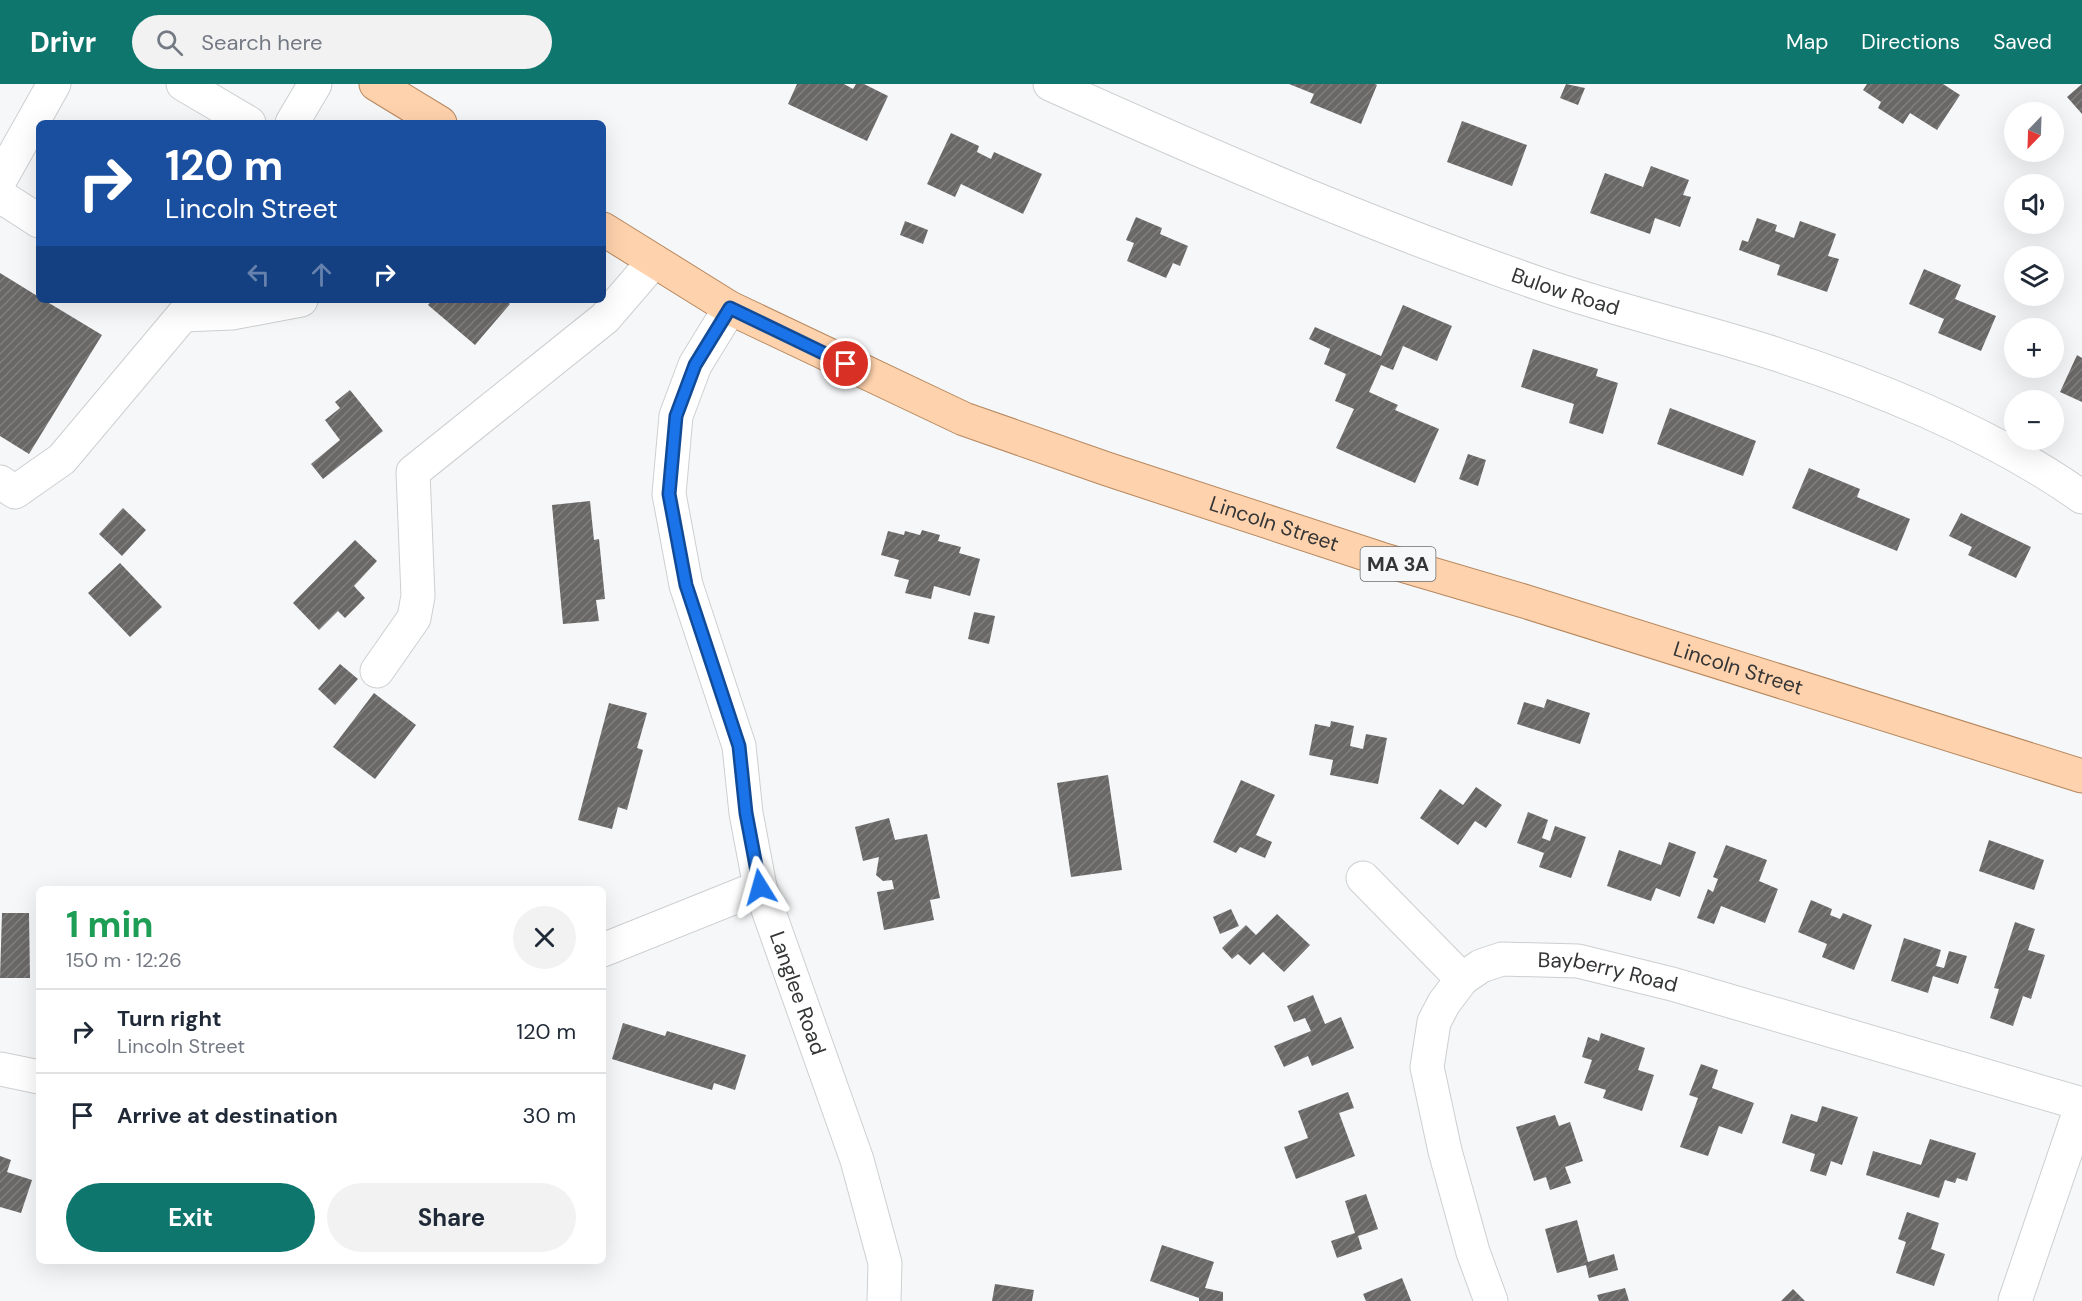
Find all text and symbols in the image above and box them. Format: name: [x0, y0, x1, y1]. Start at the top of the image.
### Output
search box: [132, 15, 552, 69]
text: Drivr: [30, 24, 96, 61]
icon: search: [153, 26, 186, 59]
text: Search here: [201, 28, 323, 57]
text: Map: [1786, 28, 1828, 56]
text: Directions: [1861, 28, 1960, 56]
text: Saved: [1993, 28, 2052, 56]
north arrow: [2004, 102, 2064, 162]
map controls: [2004, 102, 2064, 450]
text: 120 m: [165, 138, 283, 193]
icon: right: [66, 144, 144, 222]
button: sound: [2004, 174, 2064, 234]
text: Lincoln Street: [165, 191, 338, 226]
button: layers: [2004, 246, 2064, 306]
icon: left: [242, 258, 275, 291]
icon: ahead: [305, 258, 338, 291]
icon: right: [368, 258, 401, 291]
street label: Bulow Road: [1508, 261, 1623, 322]
button: +: [2004, 318, 2064, 378]
pin: [820, 338, 871, 389]
icon: arrive: [829, 347, 862, 380]
button: −: [2004, 390, 2064, 450]
street label: Lincoln Street: [1206, 490, 1342, 558]
road number: MA 3A: [1360, 547, 1436, 581]
street label: Lincoln Street: [1670, 635, 1807, 702]
position arrow: [728, 855, 792, 919]
text: 1 min: [66, 901, 154, 948]
button: close: [513, 906, 576, 969]
street label: Langlee Road: [763, 927, 833, 1059]
street label: Bayberry Road: [1537, 946, 1680, 999]
text: 150 m · 12:26: [66, 947, 182, 973]
text: Turn right: [117, 1004, 222, 1033]
icon: right: [66, 1015, 99, 1048]
text: 120 m: [516, 1017, 576, 1046]
text: Lincoln Street: [117, 1033, 245, 1059]
icon: arrive: [66, 1099, 99, 1132]
text: Arrive at destination: [117, 1101, 338, 1130]
text: 30 m: [522, 1101, 576, 1130]
button: Exit: [66, 1183, 315, 1252]
button: Share: [327, 1183, 576, 1252]

